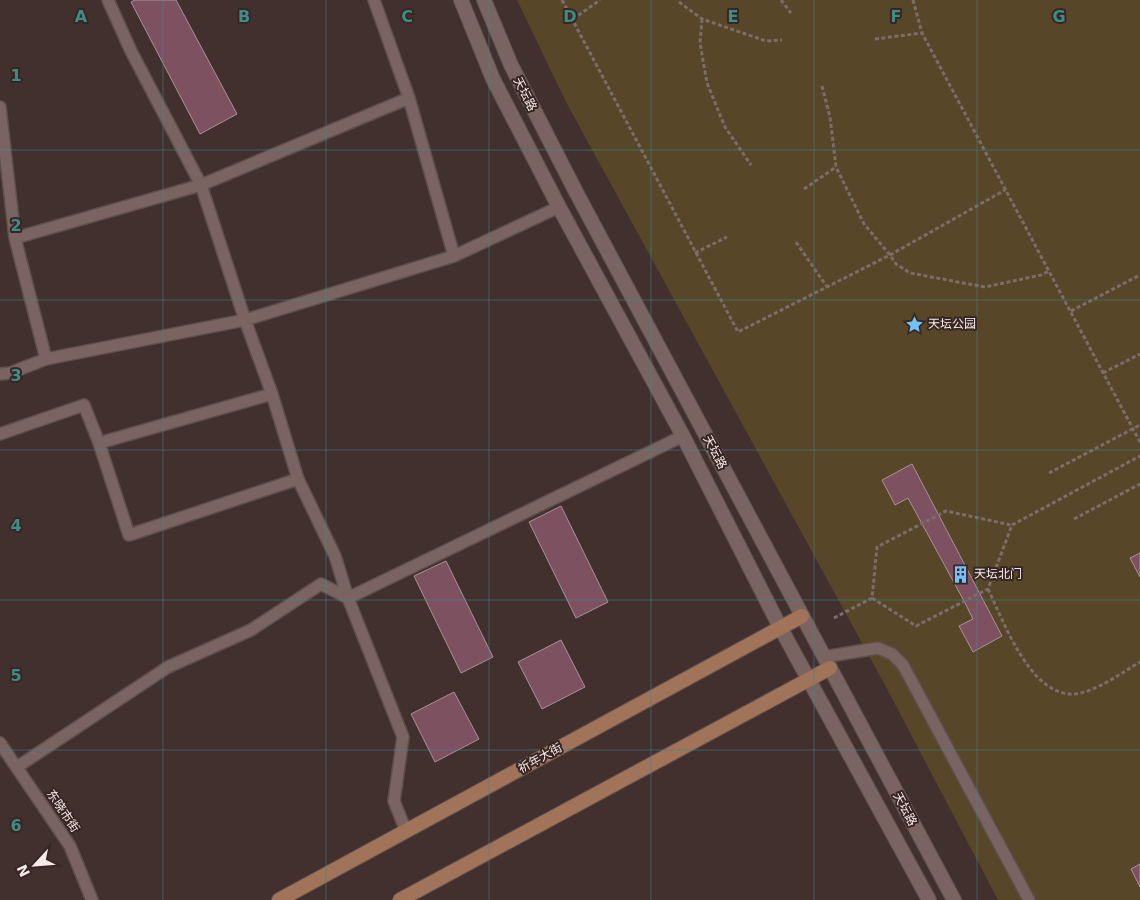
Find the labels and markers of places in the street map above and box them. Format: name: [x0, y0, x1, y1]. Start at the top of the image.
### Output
place icon: 天坛公园: [904, 314, 924, 334]
place label: 天坛公园: [928, 317, 976, 331]
building icon: 天坛北门: [950, 564, 970, 584]
place label: 天坛北门: [974, 567, 1022, 581]

